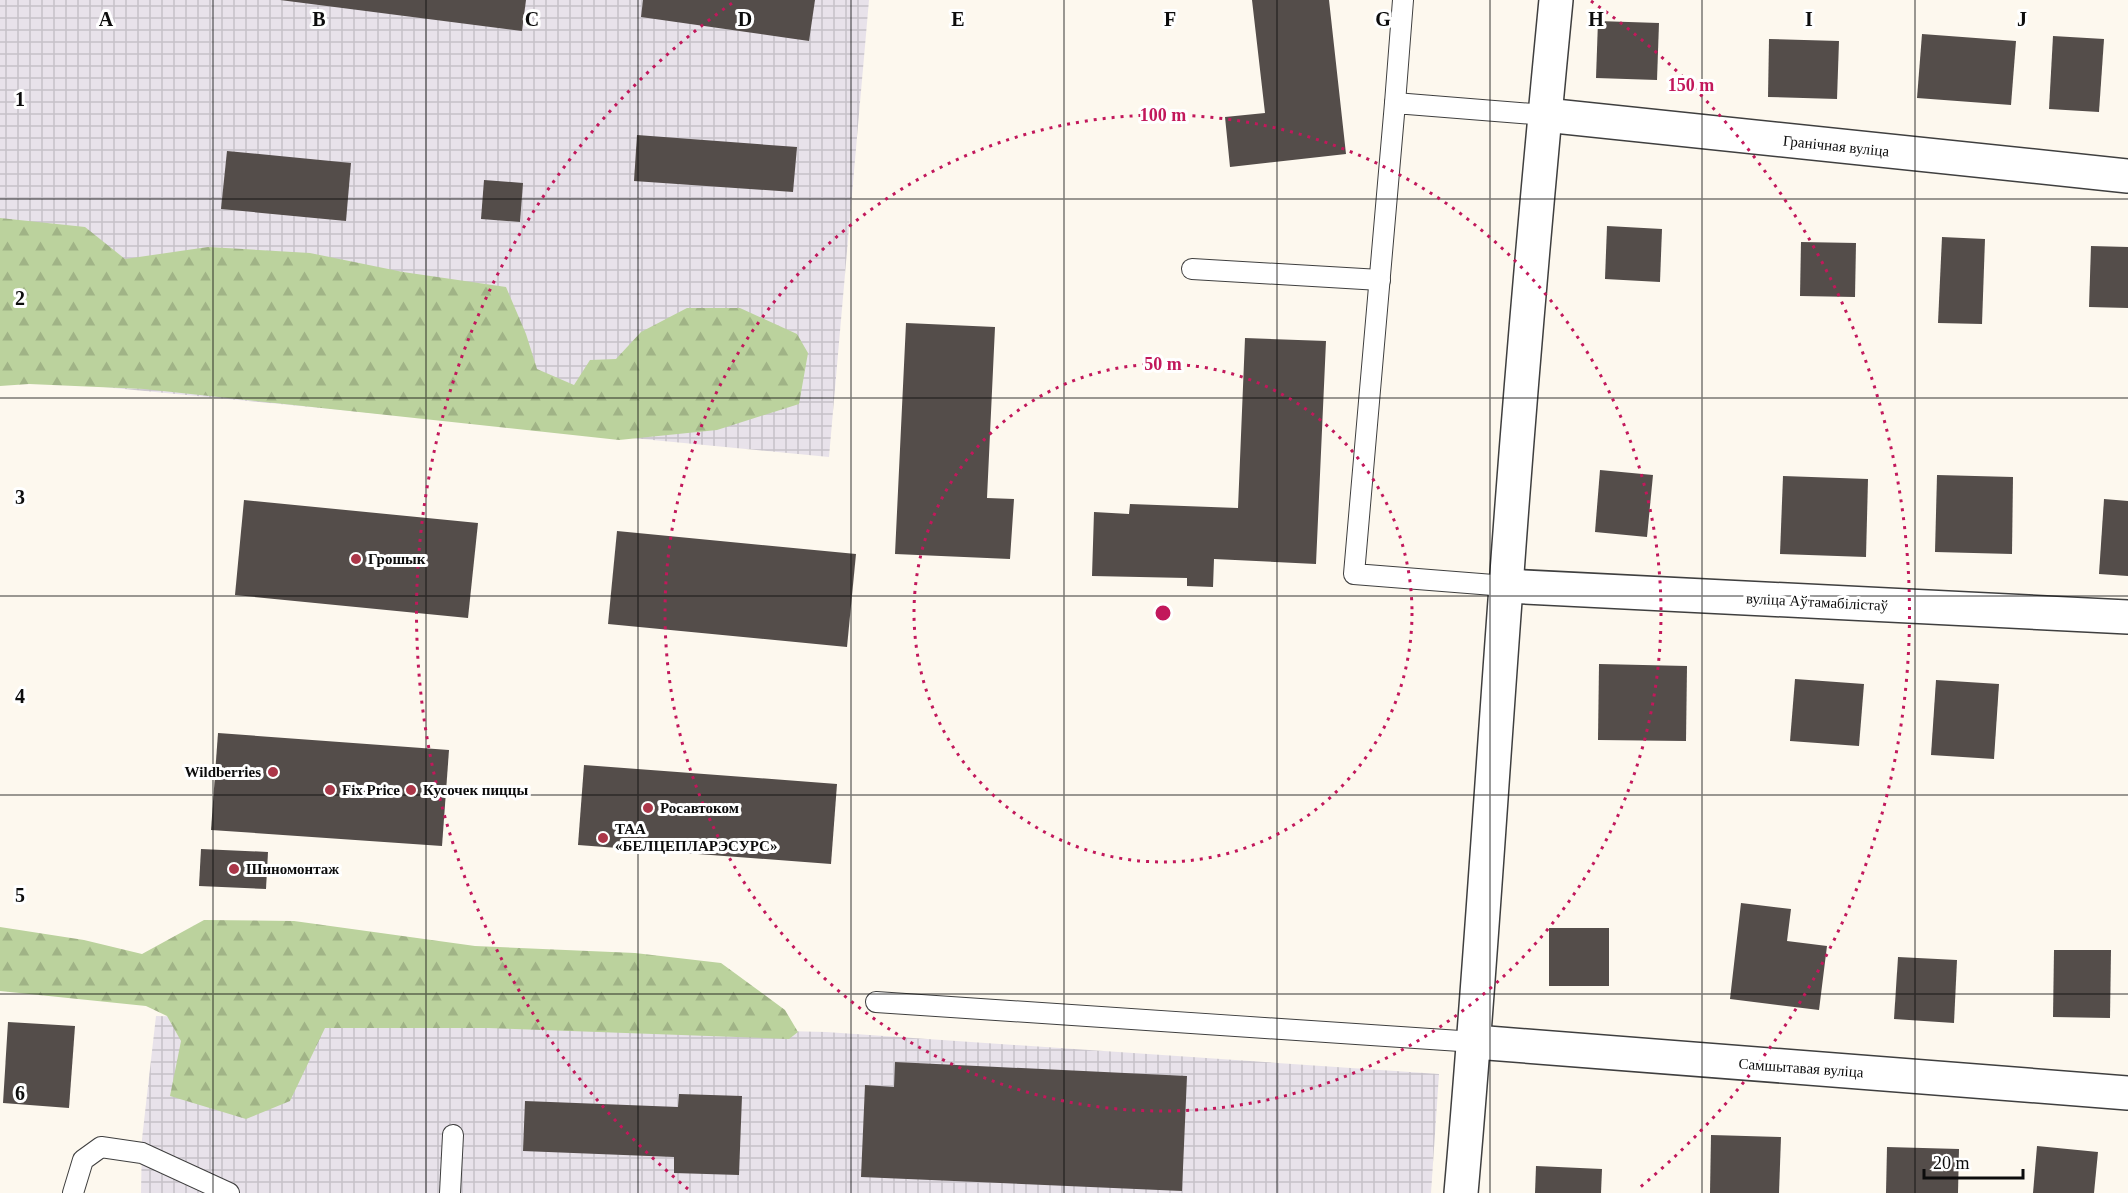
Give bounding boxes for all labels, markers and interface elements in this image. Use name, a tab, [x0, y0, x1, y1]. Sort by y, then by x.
text: A	[99, 8, 114, 30]
text: B	[312, 8, 326, 30]
text: C	[525, 8, 539, 30]
text: D	[738, 8, 752, 30]
text: E	[951, 8, 965, 30]
text: F	[1164, 8, 1176, 30]
text: G	[1375, 8, 1391, 30]
text: H	[1588, 8, 1604, 30]
text: I	[1805, 8, 1813, 30]
text: J	[2017, 8, 2027, 30]
text: 150 m	[1668, 75, 1714, 95]
text: 1	[15, 88, 25, 110]
text: 100 m	[1140, 105, 1186, 125]
street label: Гранічная вуліца	[1782, 132, 1890, 160]
text: 2	[15, 287, 25, 309]
text: 50 m	[1144, 354, 1182, 374]
text: 3	[15, 486, 25, 508]
place label: Грошык	[368, 551, 426, 567]
marker: Грошык	[349, 552, 363, 566]
street label: вуліца Аўтамабілістаў	[1746, 590, 1889, 614]
centre of rings	[1153, 603, 1173, 623]
text: 4	[15, 685, 25, 707]
place label: Wildberries	[185, 764, 261, 780]
marker: Wildberries	[266, 765, 280, 779]
place label: Fix Price	[342, 782, 400, 798]
place label: Кусочек пиццы	[423, 782, 528, 798]
marker: Fix Price	[323, 783, 337, 797]
marker: Кусочек пиццы	[404, 783, 418, 797]
place label: Росавтоком	[660, 800, 739, 816]
marker: Росавтоком	[641, 801, 655, 815]
place label: ТАА «БЕЛЦЕПЛАРЭСУРС»	[615, 821, 777, 854]
marker: ТАА «БЕЛЦЕПЛАРЭСУРС»	[596, 831, 610, 845]
place label: Шиномонтаж	[246, 861, 339, 877]
marker: Шиномонтаж	[227, 862, 241, 876]
text: 5	[15, 884, 25, 906]
street label: Самшытавая вуліца	[1738, 1056, 1864, 1080]
text: 6	[15, 1082, 25, 1104]
scale bar	[1924, 1142, 2023, 1180]
text: 20 m	[1933, 1153, 1970, 1173]

